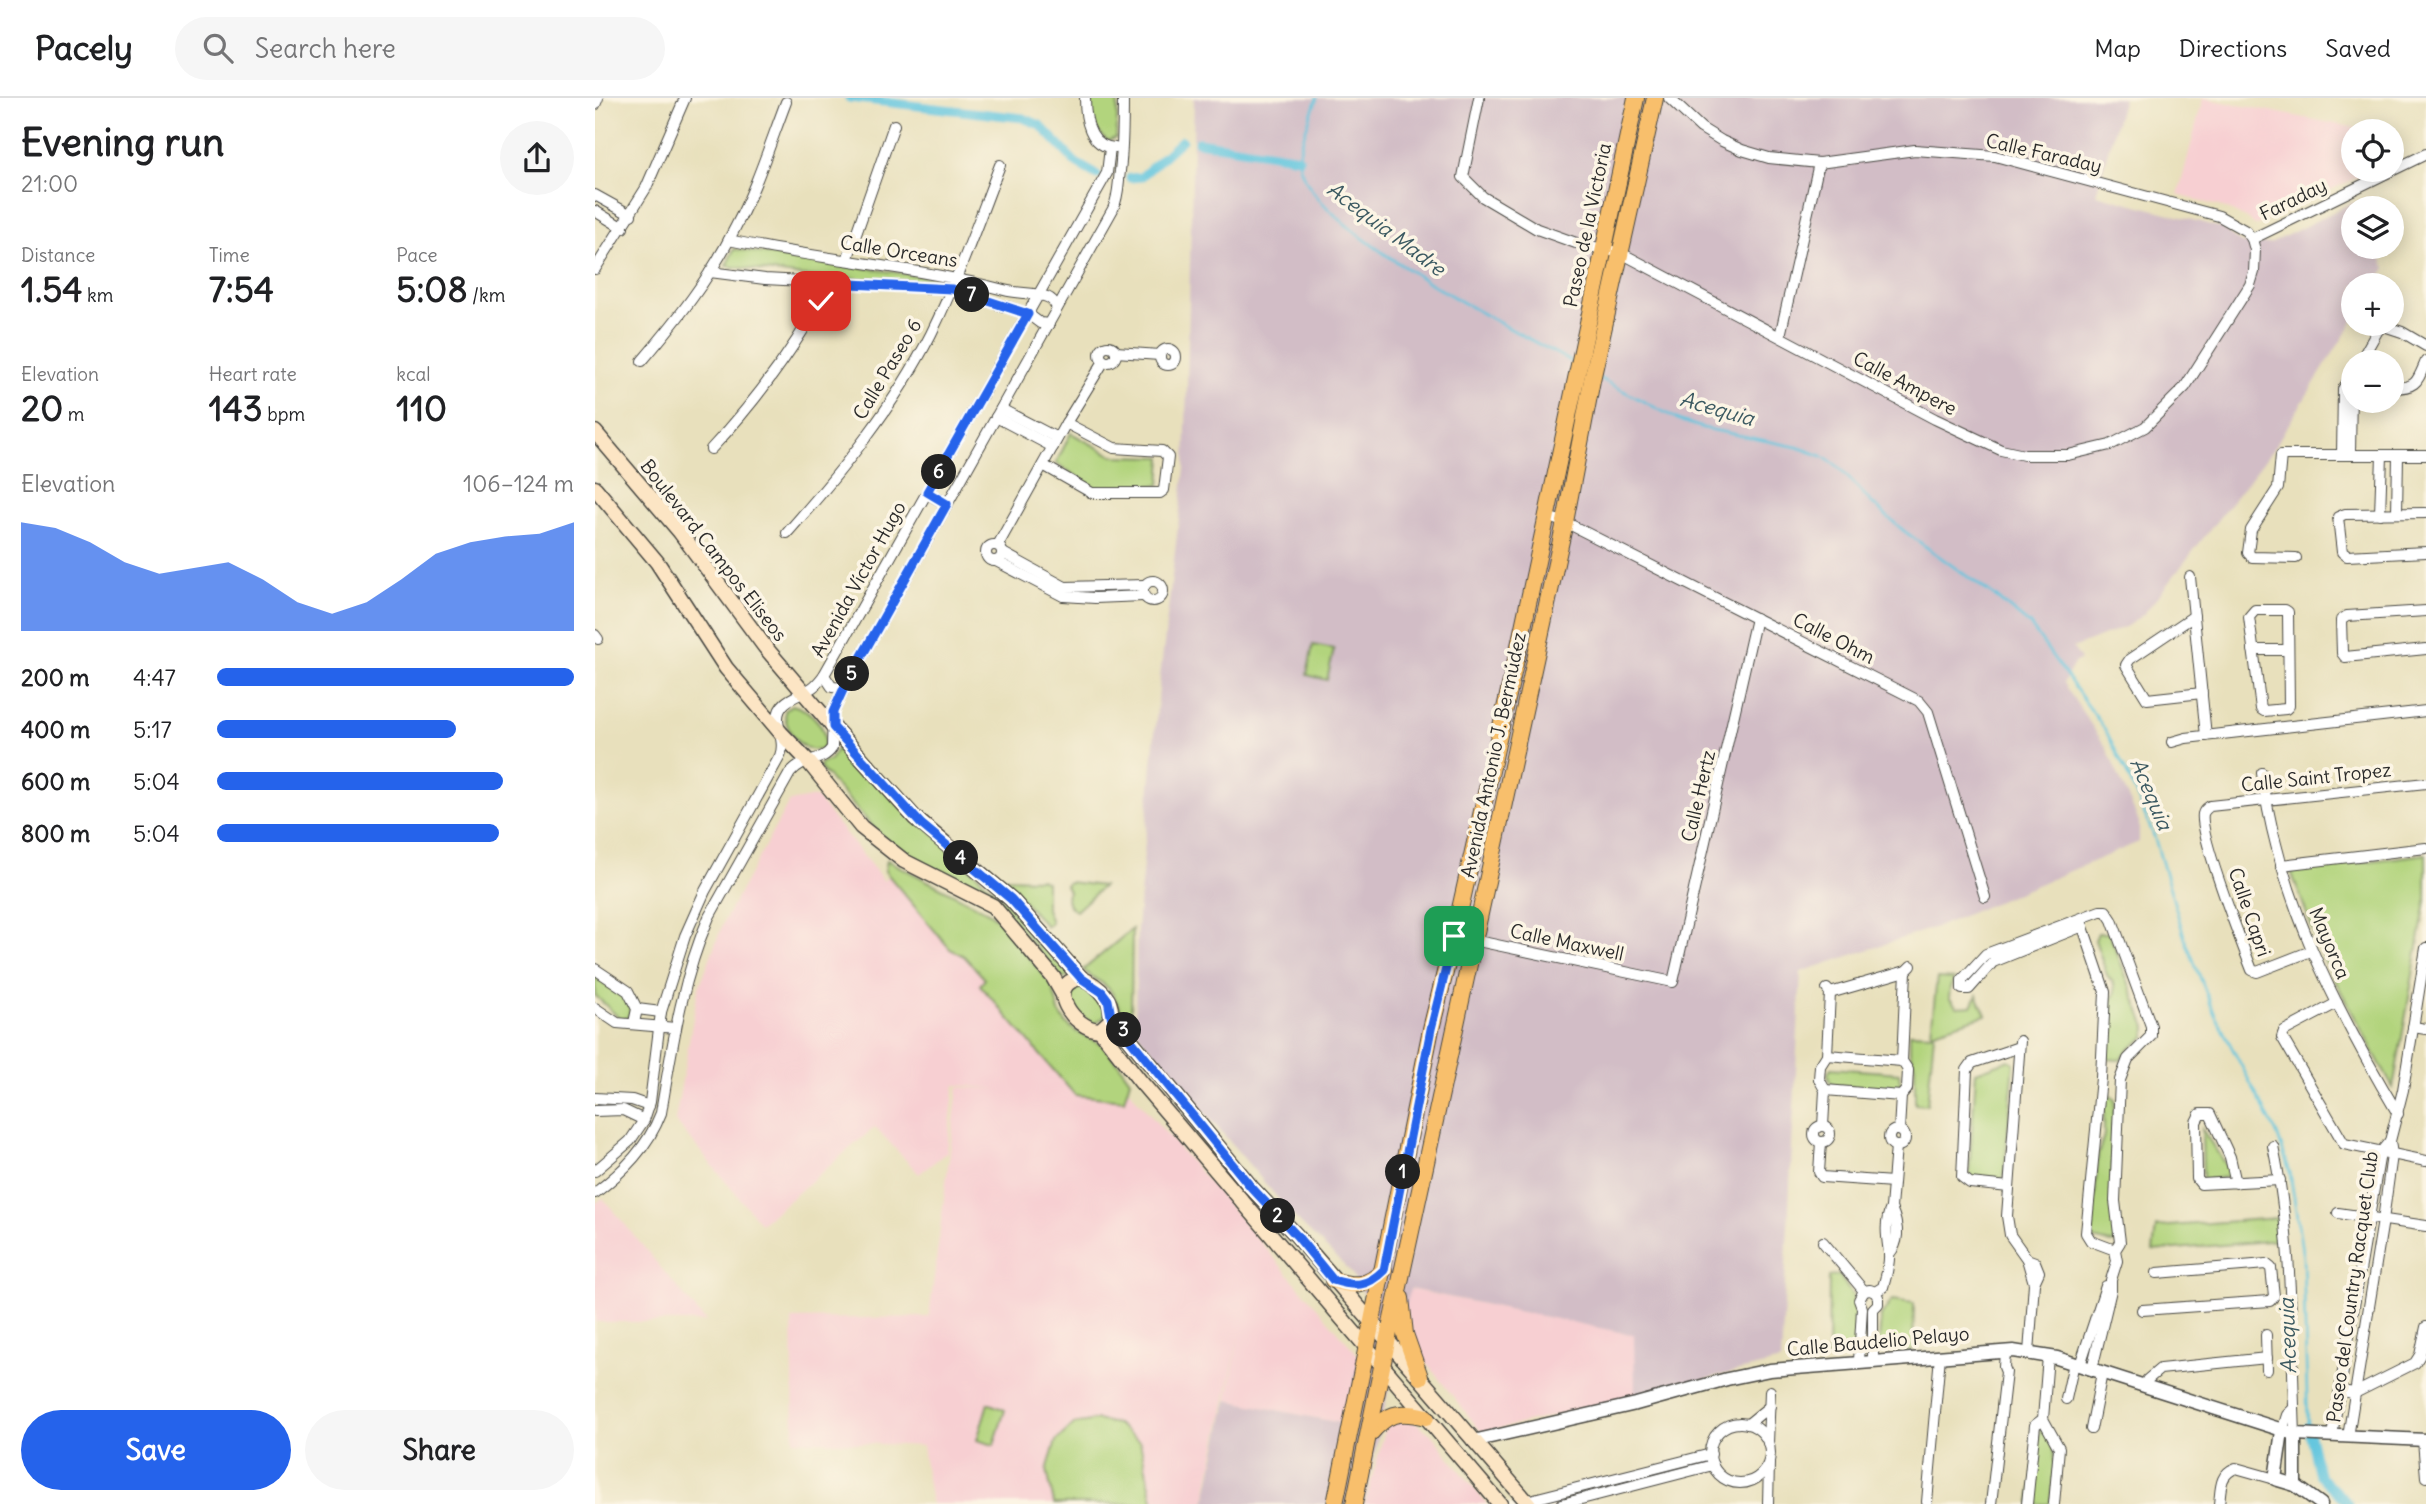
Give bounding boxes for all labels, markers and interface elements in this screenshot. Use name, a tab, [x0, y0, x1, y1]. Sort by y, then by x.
search box	[175, 17, 665, 80]
text: Pacely	[35, 27, 133, 69]
icon: search	[199, 29, 237, 67]
text: Search here	[255, 32, 396, 65]
text: Map	[2094, 33, 2141, 63]
text: Directions	[2179, 33, 2287, 63]
text: Saved	[2325, 33, 2391, 63]
text: Evening run	[21, 119, 224, 166]
map controls	[2341, 119, 2404, 413]
button: locate	[2341, 119, 2404, 182]
button: share	[500, 121, 574, 195]
street label: Calle Faraday	[1984, 128, 2104, 178]
street label: Paseo de la Victoria	[1558, 141, 1616, 309]
text: 21:00	[21, 169, 78, 198]
street label: Faraday	[2255, 172, 2331, 226]
water label: Acequia Madre	[1322, 175, 1452, 283]
button: layers	[2341, 196, 2404, 259]
street label: Calle Orceans	[838, 230, 960, 272]
text: Distance	[21, 243, 95, 267]
text: Time	[209, 243, 250, 267]
text: Pace	[396, 243, 438, 267]
text: 1.54	[21, 267, 83, 311]
text: 7:54	[209, 267, 274, 311]
text: 5:08	[396, 267, 468, 311]
pin	[791, 271, 851, 331]
button: +	[2341, 273, 2404, 336]
pin: 7	[955, 278, 989, 312]
icon: check	[802, 282, 840, 320]
text: 7	[967, 282, 976, 306]
text: km	[83, 283, 113, 307]
text: /km	[468, 283, 505, 307]
street label: Calle Paseo 6	[848, 314, 926, 424]
street label: Calle Ampere	[1849, 346, 1961, 420]
button: −	[2341, 350, 2404, 413]
text: Elevation	[21, 362, 99, 386]
text: Heart rate	[209, 362, 297, 386]
text: kcal	[396, 362, 431, 386]
water label: Acequia	[1677, 385, 1758, 432]
text: 20	[21, 386, 63, 430]
text: 143	[209, 386, 263, 430]
text: 110	[396, 386, 447, 430]
text: m	[63, 402, 84, 426]
text: bpm	[263, 402, 305, 426]
street label: Boulevard Campos Eliseos	[635, 454, 793, 646]
pin: 6	[921, 454, 957, 490]
text: 6	[933, 459, 944, 483]
text: Elevation	[21, 469, 115, 498]
text: 106–124 m	[463, 469, 574, 498]
street label: Avenida Víctor Hugo	[805, 497, 911, 661]
street label: Calle Ohm	[1789, 607, 1879, 669]
street label: Avenida Antonio J. Bermúdez	[1455, 630, 1531, 880]
pin: 5	[835, 656, 869, 692]
text: 5	[846, 661, 857, 685]
text: 200 m	[21, 663, 90, 692]
text: 4:47	[133, 663, 176, 692]
text: 400 m	[21, 715, 90, 744]
text: 5:17	[133, 715, 172, 744]
street label: Calle Hertz	[1676, 748, 1720, 844]
water label: Acequia	[2124, 754, 2179, 835]
street label: Calle Saint Tropez	[2240, 757, 2392, 797]
text: 600 m	[21, 767, 90, 796]
text: 5:04	[133, 767, 180, 796]
text: 800 m	[21, 819, 90, 848]
text: 5:04	[133, 819, 180, 848]
pin: 4	[943, 840, 979, 876]
text: 4	[955, 845, 966, 869]
street label: Calle Capri	[2224, 864, 2276, 960]
street label: Mayorca	[2304, 904, 2356, 983]
pin	[1424, 906, 1484, 966]
icon: arrive	[1435, 917, 1473, 955]
street label: Calle Maxwell	[1508, 918, 1626, 966]
pin: 3	[1107, 1012, 1141, 1048]
text: 3	[1118, 1017, 1129, 1041]
street label: Paseo del Country Racquet Club	[2321, 1150, 2383, 1424]
pin: 1	[1385, 1154, 1421, 1190]
text: 1	[1399, 1159, 1406, 1183]
pin: 2	[1261, 1198, 1295, 1234]
text: 2	[1272, 1203, 1283, 1227]
water label: Acequia	[2273, 1297, 2302, 1374]
street label: Calle Baudelio Pelayo	[1786, 1321, 1970, 1361]
button: Save	[21, 1410, 291, 1490]
button: Share	[305, 1410, 574, 1490]

